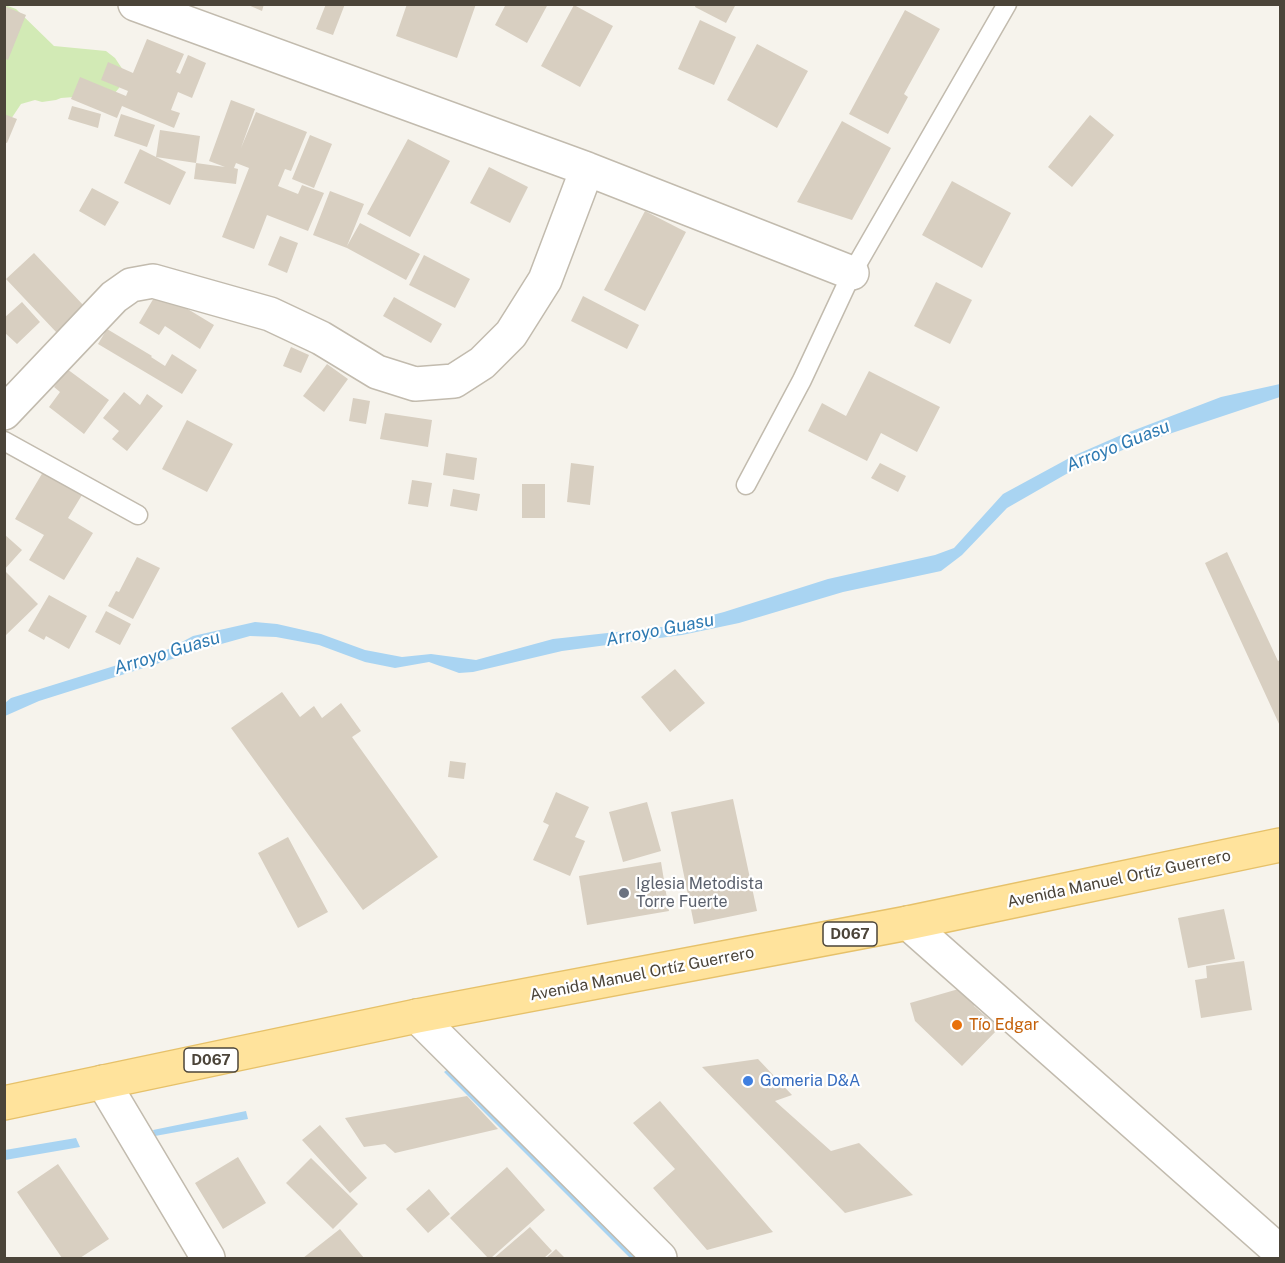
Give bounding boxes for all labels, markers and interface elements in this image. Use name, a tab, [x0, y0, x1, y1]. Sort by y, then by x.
water label: Arroyo Guasu	[1063, 415, 1173, 477]
water label: Arroyo Guasu	[604, 609, 716, 651]
water label: Arroyo Guasu	[111, 627, 223, 679]
street label: Avenida Manuel Ortíz Guerrero	[1005, 846, 1233, 912]
place label: Iglesia Metodista Torre Fuerte	[636, 874, 763, 912]
marker: Iglesia Metodista Torre Fuerte	[617, 886, 631, 900]
road number: D067	[823, 922, 877, 946]
street label: Avenida Manuel Ortíz Guerrero	[528, 943, 756, 1005]
place label: Tío Edgar	[969, 1015, 1039, 1035]
marker: Tío Edgar	[950, 1018, 964, 1032]
road number: D067	[184, 1048, 238, 1072]
place label: Gomeria D&A	[760, 1071, 860, 1091]
marker: Gomeria D&A	[741, 1074, 755, 1088]

